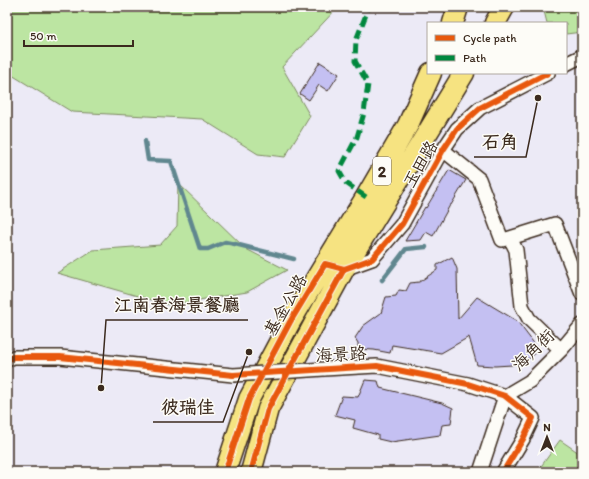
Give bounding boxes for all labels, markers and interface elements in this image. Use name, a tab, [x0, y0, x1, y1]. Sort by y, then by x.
scale bar	[24, 22, 133, 48]
legend	[427, 22, 567, 74]
text: 50 m	[30, 29, 56, 43]
text: Cycle path	[463, 31, 517, 45]
text: Path	[463, 51, 486, 65]
callout: 石角	[474, 127, 526, 157]
text: 石角	[482, 131, 518, 153]
street label: 玉田路	[399, 137, 441, 191]
road number: 2	[373, 157, 391, 185]
street label: 基金公路	[259, 271, 311, 339]
callout: 江南春海景餐廳	[106, 290, 248, 320]
text: 江南春海景餐廳	[114, 294, 240, 316]
street label: 海角街	[508, 325, 558, 375]
street label: 海景路	[315, 343, 367, 365]
callout: 彼瑞佳	[153, 392, 223, 422]
text: 彼瑞佳	[161, 396, 215, 418]
north arrow	[527, 417, 567, 457]
text: N	[543, 421, 551, 434]

